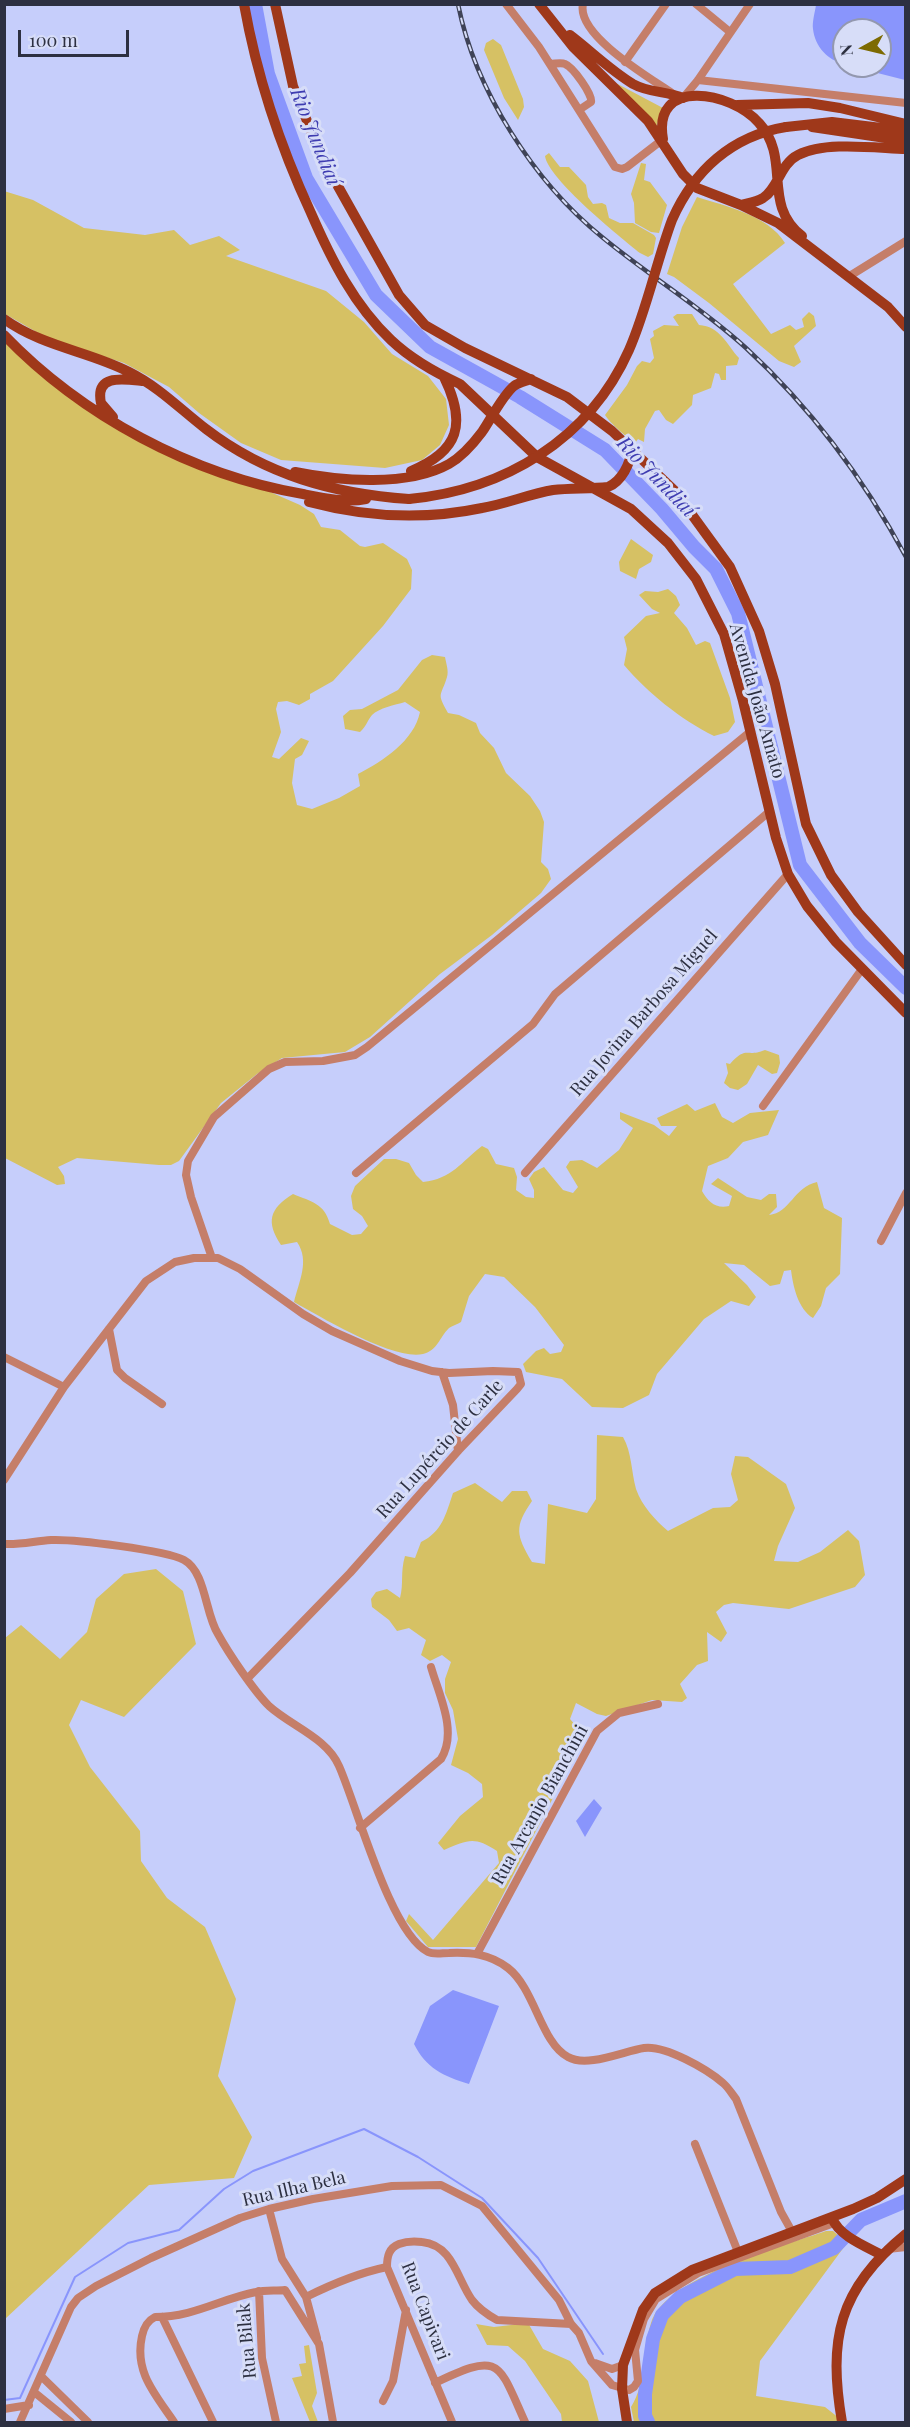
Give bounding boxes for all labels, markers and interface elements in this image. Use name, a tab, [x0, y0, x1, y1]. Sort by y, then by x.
scale bar	[21, 18, 132, 56]
north arrow	[832, 18, 892, 78]
text: 100 m	[29, 28, 78, 52]
text: N	[834, 43, 857, 57]
water label: Rio Jundiaí	[285, 85, 345, 189]
water label: Rio Jundiaí	[612, 432, 700, 522]
street label: Avenida João Amato	[725, 621, 789, 781]
street label: Rua Jovina Barbosa Miguel	[566, 925, 722, 1101]
street label: Rua Lupércio de Carle	[372, 1375, 508, 1523]
street label: Rua Arcanjo Bianchini	[487, 1722, 593, 1888]
street label: Rua Ilha Bela	[240, 2167, 348, 2211]
street label: Rua Capivari	[396, 2259, 454, 2363]
street label: Rua Bilak	[233, 2302, 261, 2380]

